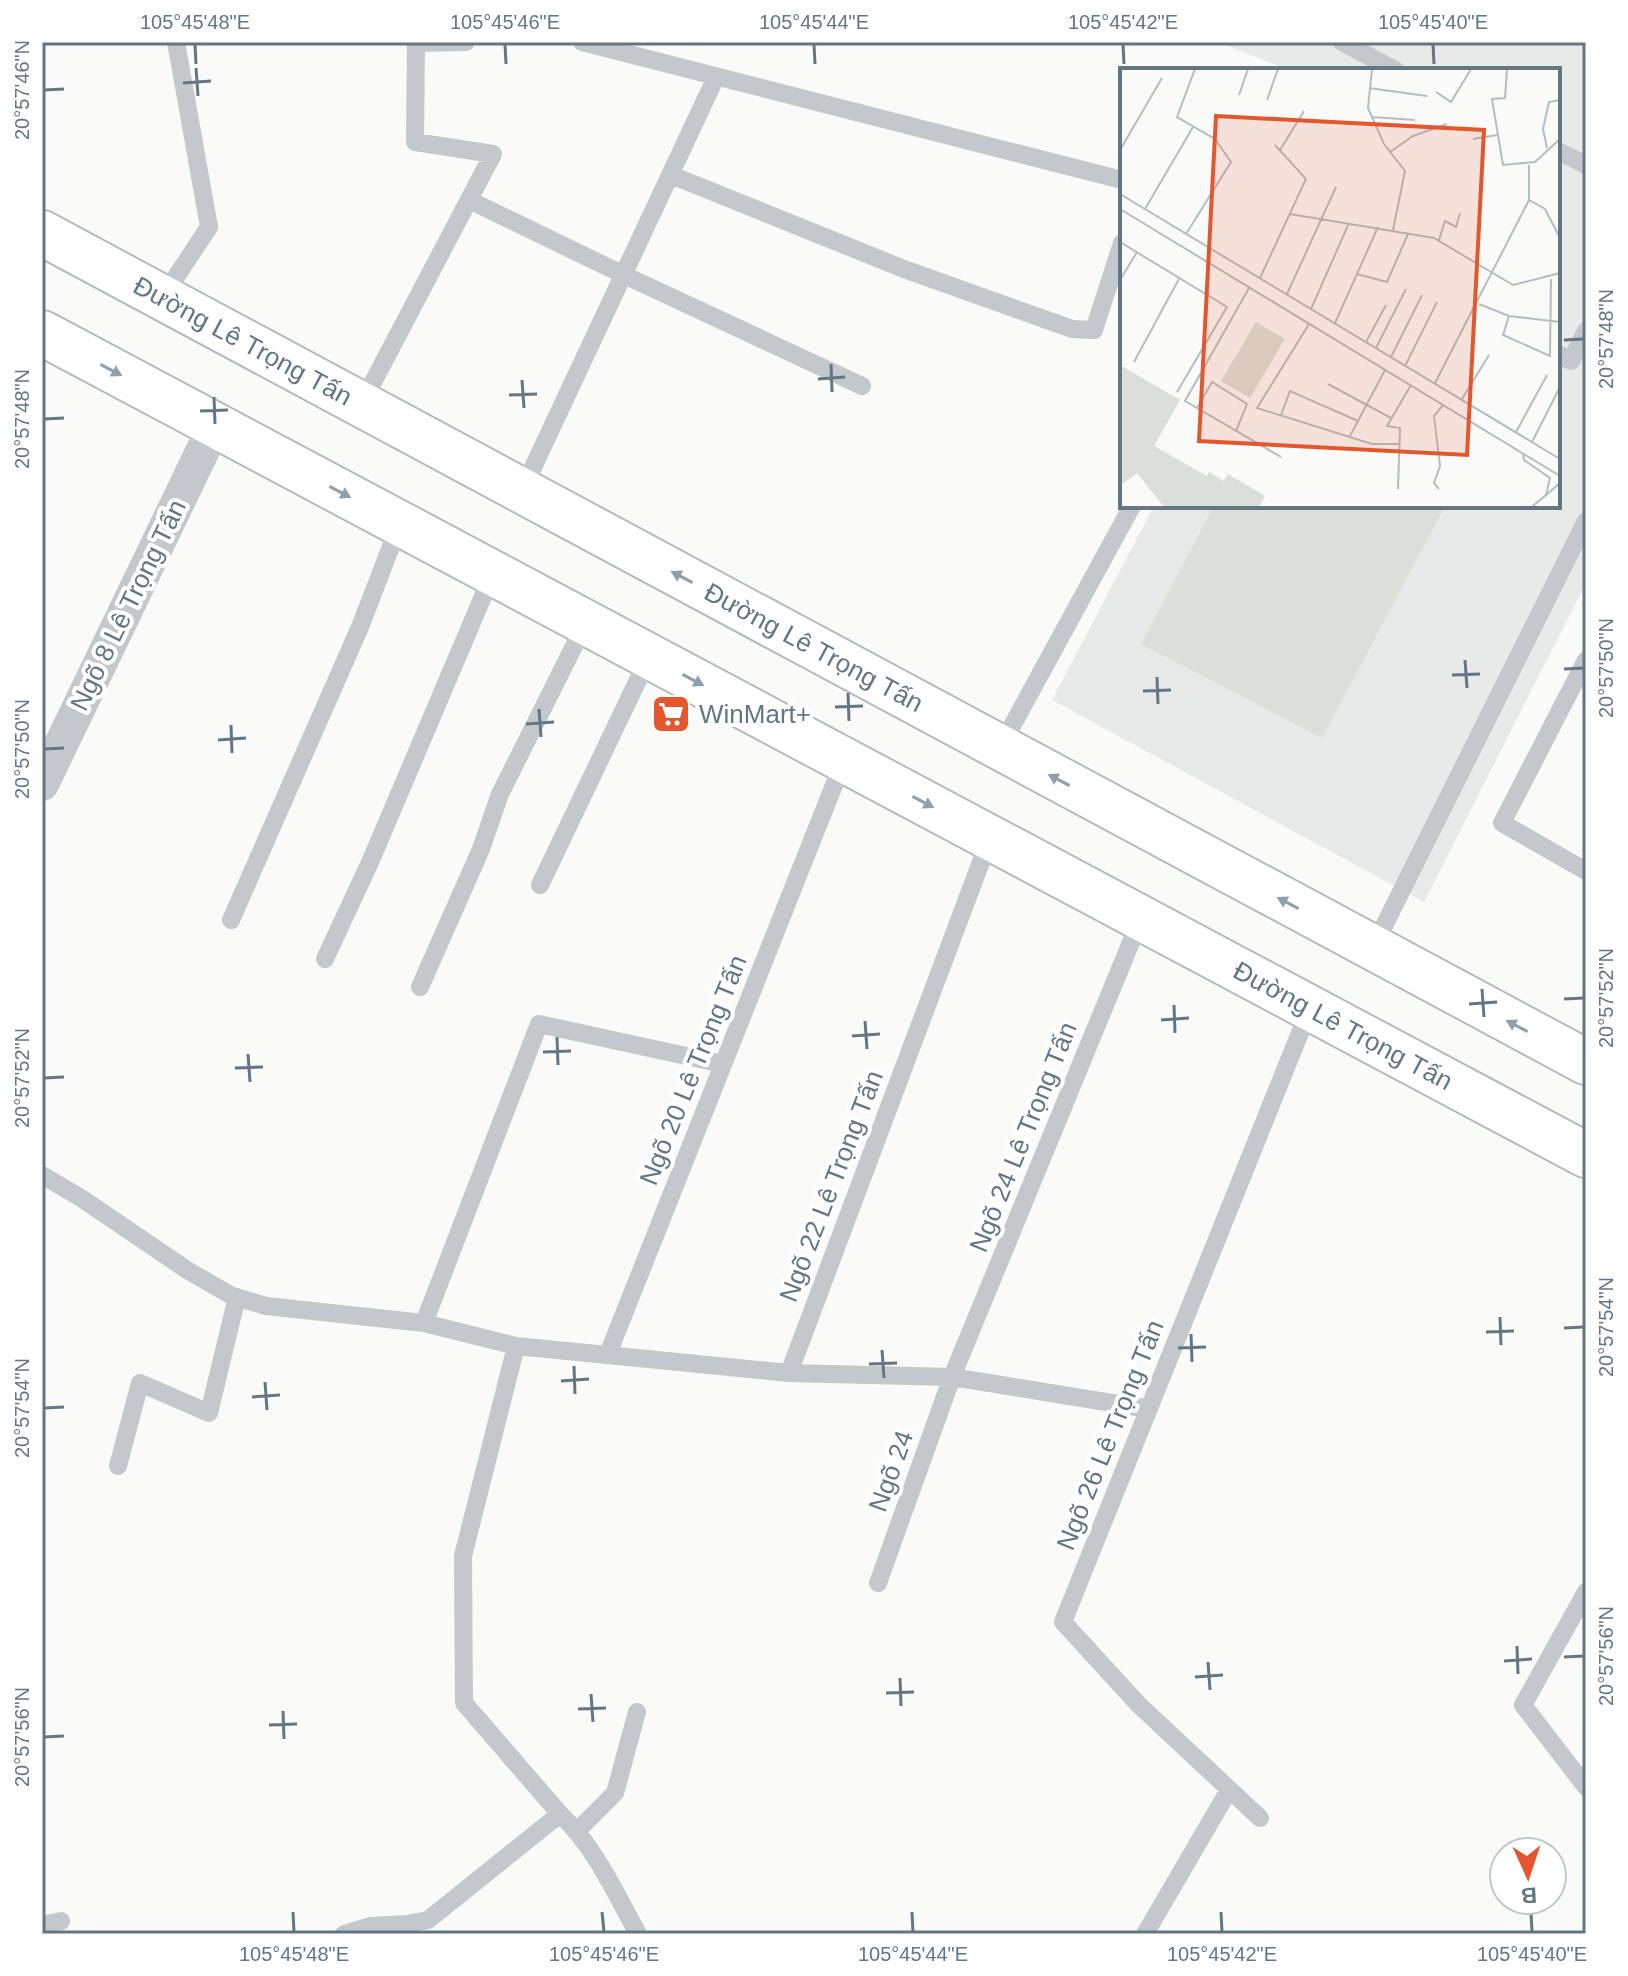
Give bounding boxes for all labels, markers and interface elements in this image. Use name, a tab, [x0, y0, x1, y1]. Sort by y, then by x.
text: 105°45'48"E	[140, 11, 250, 33]
text: 105°45'46"E	[450, 11, 560, 33]
text: 105°45'44"E	[759, 11, 869, 33]
text: 105°45'42"E	[1068, 11, 1178, 33]
text: 105°45'40"E	[1378, 11, 1488, 33]
text: 20°57'46"N	[11, 40, 33, 140]
inset map	[1120, 68, 1560, 508]
street label: Đường Lê Trọng Tấn	[128, 270, 357, 412]
text: 20°57'48"N	[1595, 289, 1617, 389]
one-way arrow	[99, 363, 122, 376]
text: 20°57'48"N	[11, 369, 33, 469]
one-way arrow	[329, 485, 352, 498]
street label: Ngõ 8 Lê Trọng Tấn	[64, 495, 192, 715]
one-way arrow	[671, 570, 694, 583]
street label: Đường Lê Trọng Tấn	[699, 577, 928, 718]
text: 20°57'50"N	[1595, 618, 1617, 718]
one-way arrow	[682, 674, 705, 687]
supermarket icon: WinMart+	[650, 693, 692, 735]
text: 20°57'50"N	[11, 699, 33, 799]
place label: WinMart+	[699, 699, 811, 729]
one-way arrow	[1048, 773, 1070, 787]
one-way arrow	[912, 794, 934, 808]
one-way arrow	[1277, 896, 1300, 909]
text: 20°57'52"N	[1595, 948, 1617, 1048]
street label: Ngõ 20 Lê Trọng Tấn	[633, 951, 753, 1189]
street label: Đường Lê Trọng Tấn	[1228, 955, 1458, 1096]
street label: Ngõ 24 Lê Trọng Tấn	[963, 1018, 1083, 1256]
one-way arrow	[1506, 1019, 1529, 1032]
text: 20°57'52"N	[11, 1028, 33, 1128]
street label: Ngõ 22 Lê Trọng Tấn	[773, 1066, 889, 1306]
text: 20°57'54"N	[1595, 1277, 1617, 1377]
street label: Ngõ 26 Lê Trọng Tấn	[1050, 1316, 1170, 1554]
text: 20°57'54"N	[11, 1358, 33, 1458]
street label: Ngõ 24	[863, 1426, 919, 1516]
text: 20°57'56"N	[1595, 1606, 1617, 1706]
text: 20°57'56"N	[11, 1687, 33, 1787]
north arrow	[1488, 1836, 1568, 1916]
text: B	[1520, 1883, 1538, 1908]
text: 105°45'48"E	[239, 1943, 349, 1965]
text: 105°45'46"E	[549, 1943, 659, 1965]
text: 105°45'44"E	[858, 1943, 968, 1965]
text: 105°45'42"E	[1167, 1943, 1277, 1965]
text: 105°45'40"E	[1477, 1943, 1587, 1965]

